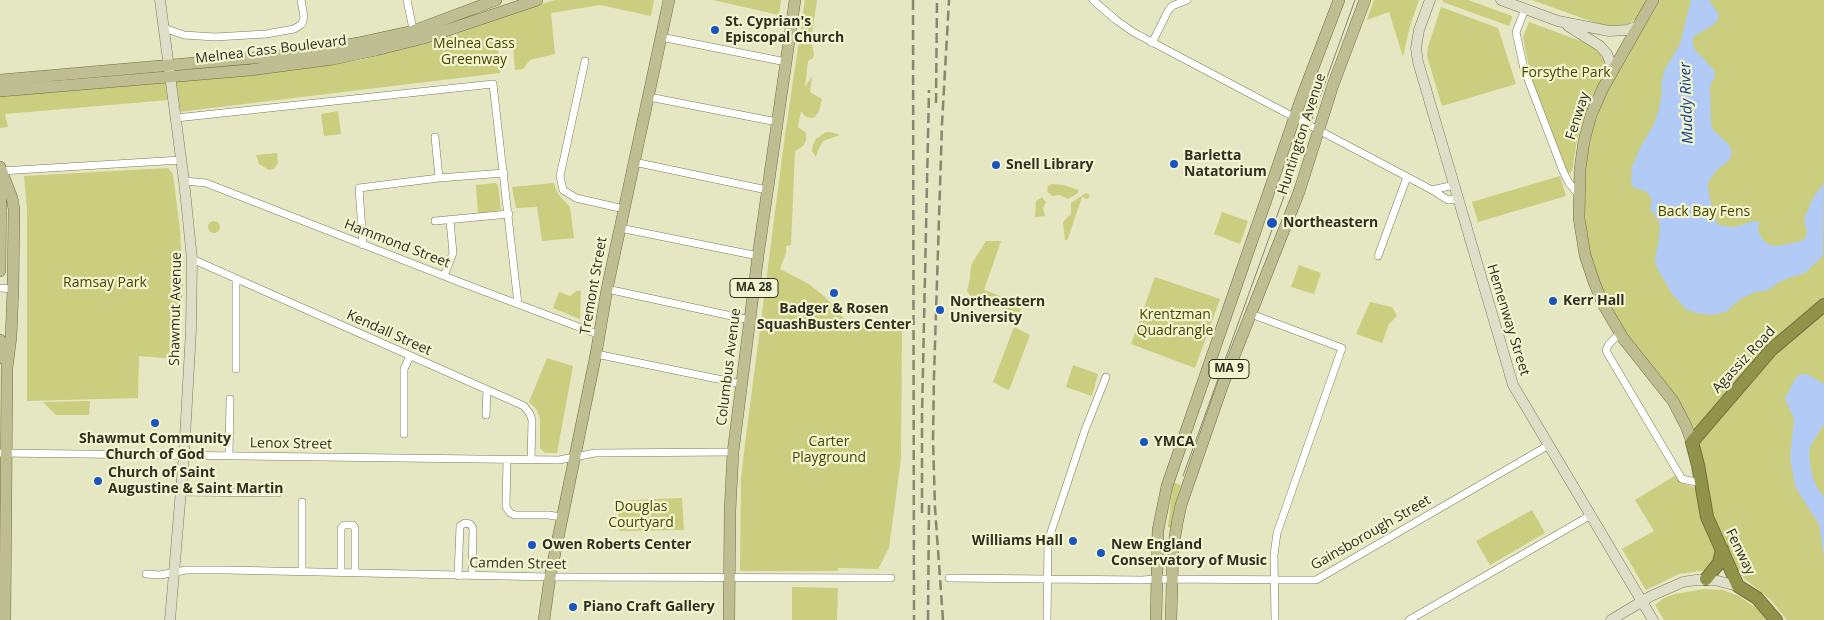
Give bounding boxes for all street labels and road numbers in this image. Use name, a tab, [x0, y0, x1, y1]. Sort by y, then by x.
street label: Melnea Cass Boulevard	[195, 32, 347, 68]
street label: Huntington Avenue	[1274, 71, 1330, 197]
street label: Fenway	[1562, 90, 1594, 142]
street label: Hammond Street	[342, 216, 452, 272]
street label: Tremont Street	[577, 236, 611, 336]
street label: Shawmut Avenue	[167, 252, 185, 366]
street label: Hemenway Street	[1483, 262, 1533, 378]
road number: MA 28	[730, 278, 778, 298]
street label: Kendall Street	[344, 307, 434, 359]
street label: Columbus Avenue	[713, 307, 745, 427]
street label: Agassiz Road	[1709, 323, 1779, 397]
road number: MA 9	[1209, 359, 1249, 378]
street label: Lenox Street	[250, 435, 332, 453]
street label: Gainsborough Street	[1308, 492, 1434, 574]
street label: Fenway	[1722, 526, 1758, 578]
street label: Camden Street	[469, 555, 567, 573]

